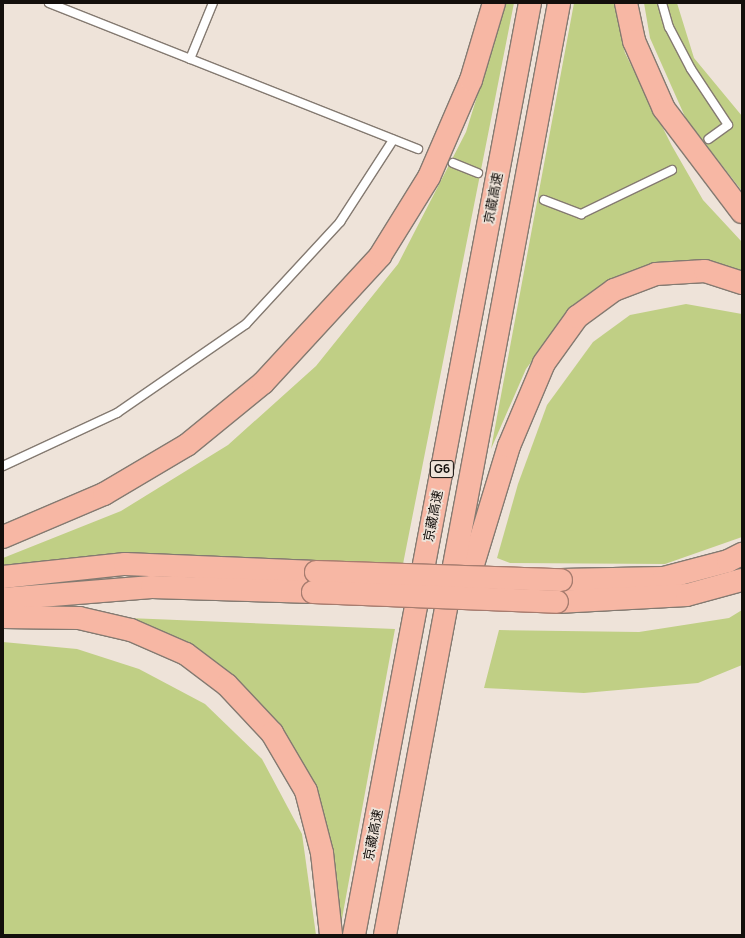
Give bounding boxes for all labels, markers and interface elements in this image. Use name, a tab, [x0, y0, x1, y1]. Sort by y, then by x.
street label: 京藏高速	[480, 171, 506, 225]
road number: G6	[429, 459, 455, 479]
street label: 京藏高速	[420, 489, 446, 543]
street label: 京藏高速	[360, 808, 386, 862]

